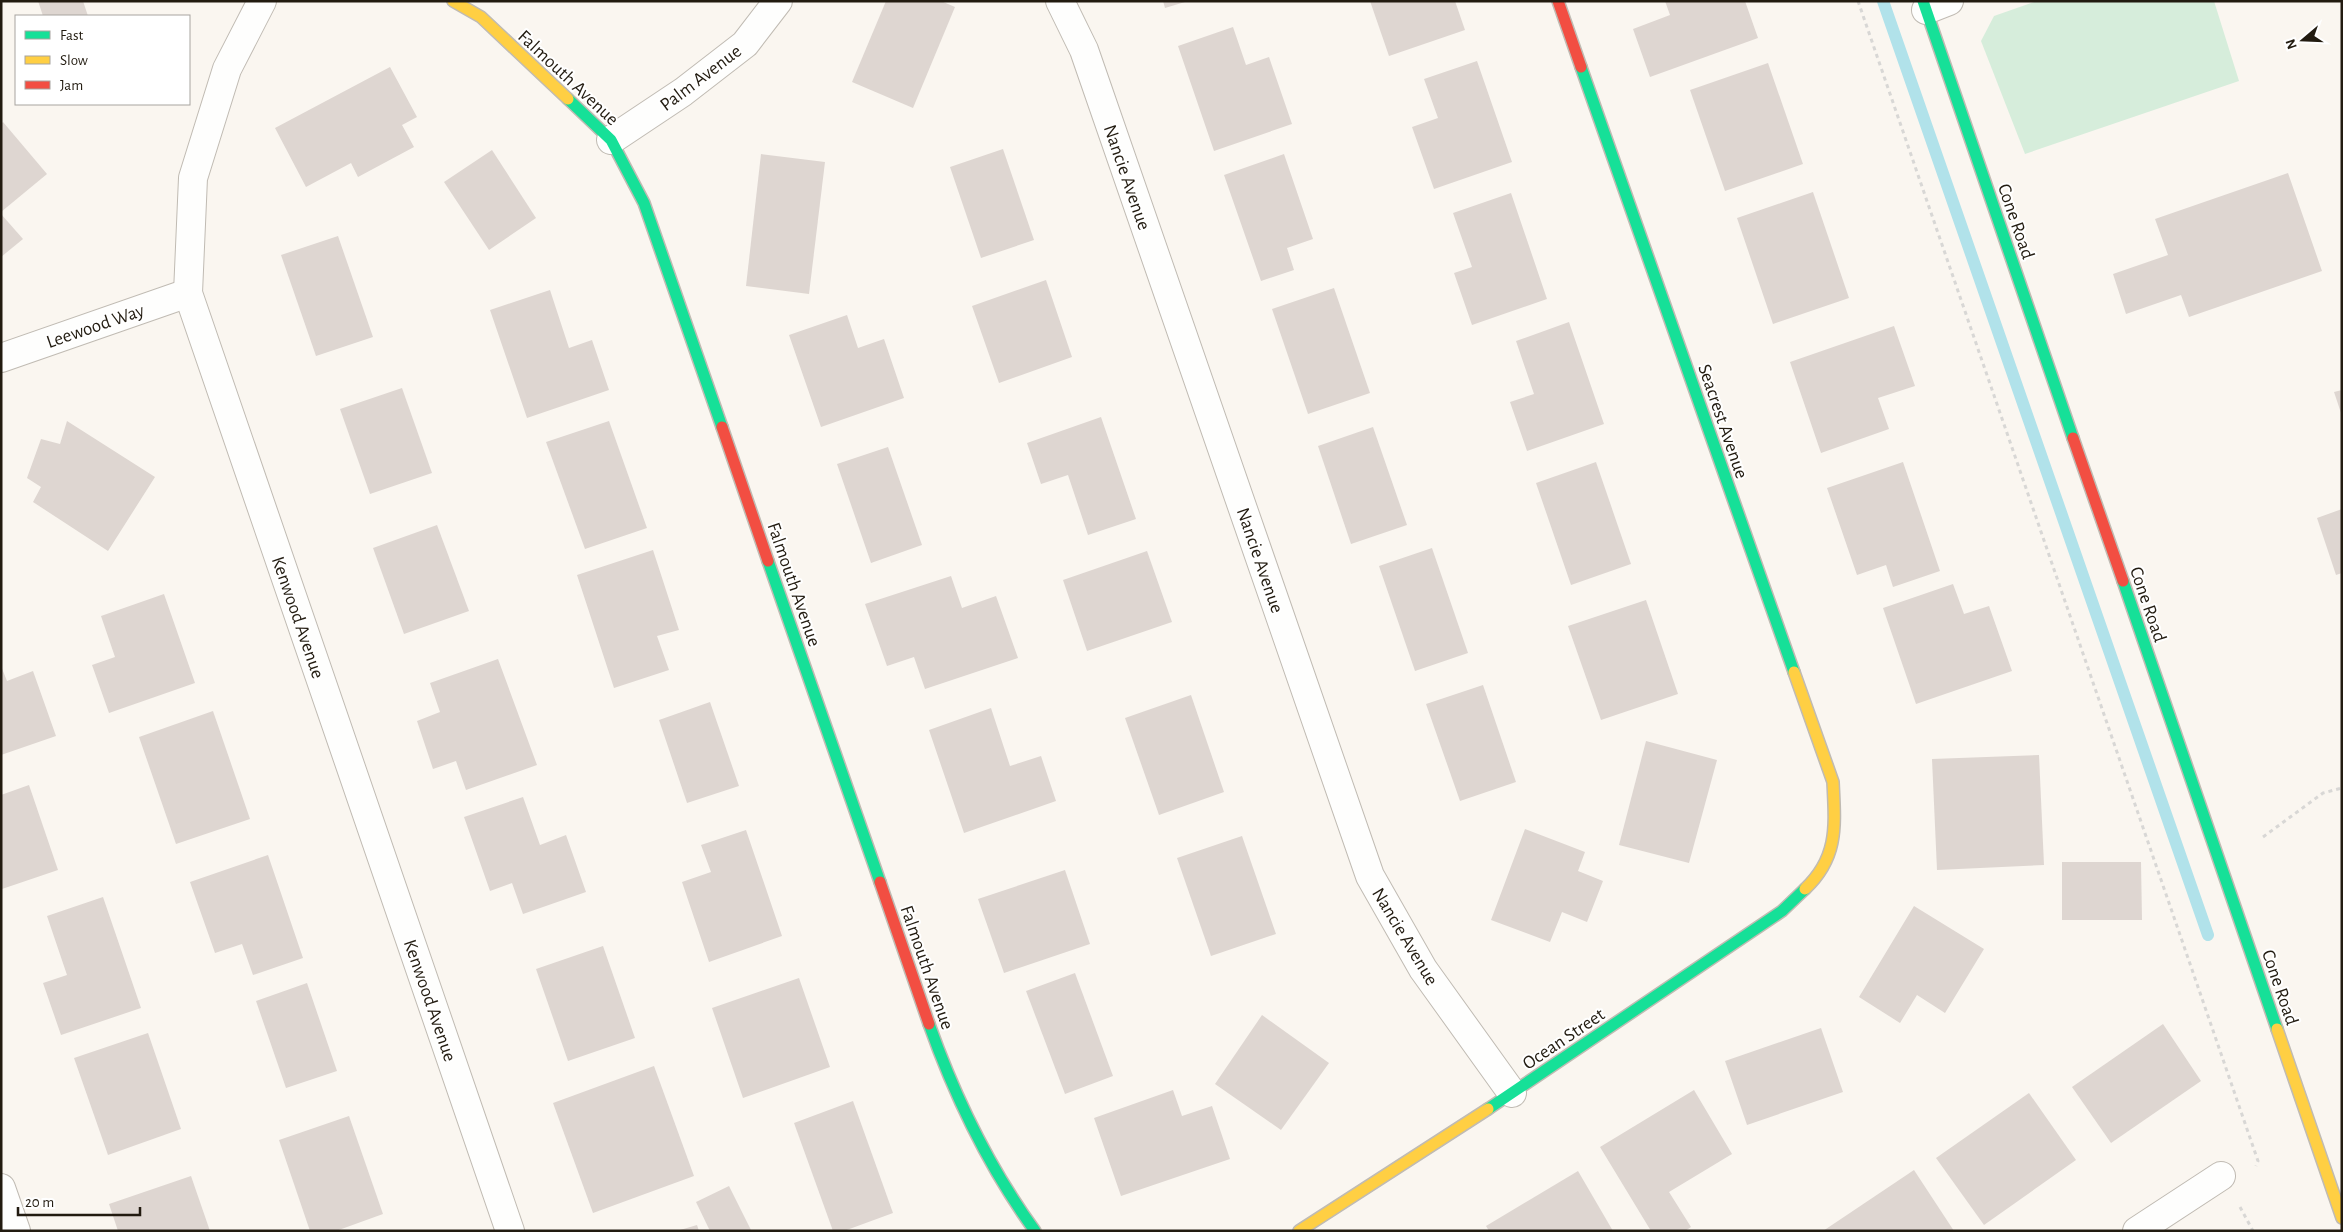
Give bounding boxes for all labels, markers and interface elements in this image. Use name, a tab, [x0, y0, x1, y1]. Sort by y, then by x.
legend	[15, 15, 190, 105]
north arrow	[2278, 15, 2328, 65]
street label: Falmouth Avenue	[514, 27, 622, 129]
text: Fast	[60, 28, 84, 43]
text: N	[2283, 37, 2300, 51]
street label: Palm Avenue	[657, 42, 745, 115]
text: Slow	[60, 53, 88, 68]
text: Jam	[60, 78, 83, 93]
street label: Nancie Avenue	[1100, 122, 1154, 233]
street label: Cone Road	[1994, 181, 2037, 262]
street label: Leewood Way	[44, 301, 147, 352]
street label: Seacrest Avenue	[1694, 362, 1751, 481]
street label: Nancie Avenue	[1233, 505, 1287, 616]
street label: Falmouth Avenue	[763, 520, 824, 649]
street label: Kenwood Avenue	[268, 554, 327, 681]
street label: Cone Road	[2126, 564, 2169, 645]
street label: Nancie Avenue	[1368, 885, 1441, 989]
street label: Falmouth Avenue	[896, 903, 957, 1032]
street label: Kenwood Avenue	[400, 937, 459, 1064]
street label: Cone Road	[2258, 947, 2301, 1028]
street label: Ocean Street	[1519, 1005, 1608, 1074]
scale bar	[18, 1184, 140, 1216]
text: 20 m	[25, 1195, 54, 1210]

